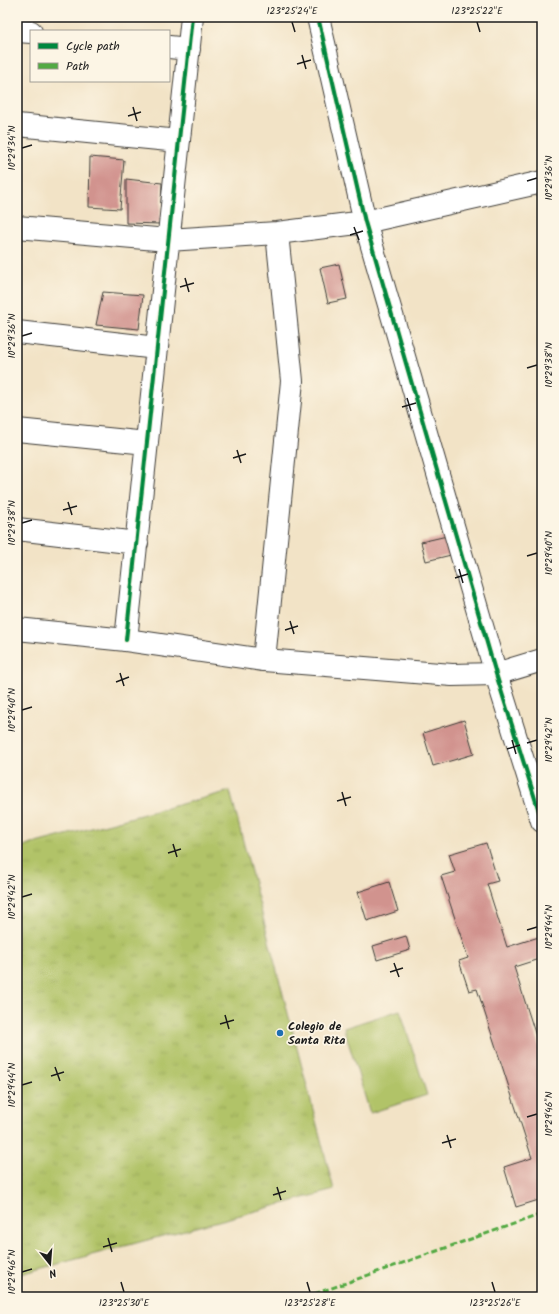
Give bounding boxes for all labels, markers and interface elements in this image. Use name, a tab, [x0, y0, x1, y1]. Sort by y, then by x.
text: 123°25'24"E	[266, 3, 319, 19]
text: 123°25'22"E	[451, 3, 504, 19]
legend	[30, 30, 170, 82]
text: Cycle path	[66, 37, 120, 56]
text: Path	[66, 57, 89, 76]
text: 10°29'34"N	[4, 125, 20, 170]
text: 10°29'36"N	[541, 155, 557, 201]
text: 10°29'36"N	[4, 313, 20, 359]
text: 10°29'38"N	[541, 342, 557, 388]
text: 10°29'38"N	[4, 500, 20, 546]
text: 10°29'40"N	[541, 531, 557, 575]
text: 10°29'40"N	[4, 688, 20, 732]
text: 10°29'42"N	[541, 717, 557, 763]
text: 10°29'42"N	[4, 874, 20, 920]
text: 10°29'44"N	[541, 904, 557, 949]
place label: Colegio de Santa Rita	[288, 1017, 345, 1050]
marker: Colegio de Santa Rita	[275, 1028, 285, 1038]
text: 10°29'44"N	[4, 1062, 20, 1107]
text: 10°29'46"N	[541, 1091, 557, 1136]
north arrow	[30, 1244, 70, 1284]
text: 10°29'46"N	[4, 1249, 20, 1294]
text: N	[47, 1263, 59, 1282]
text: 123°25'30"E	[99, 1295, 150, 1311]
text: 123°25'28"E	[284, 1295, 337, 1311]
text: 123°25'26"E	[469, 1295, 522, 1311]

